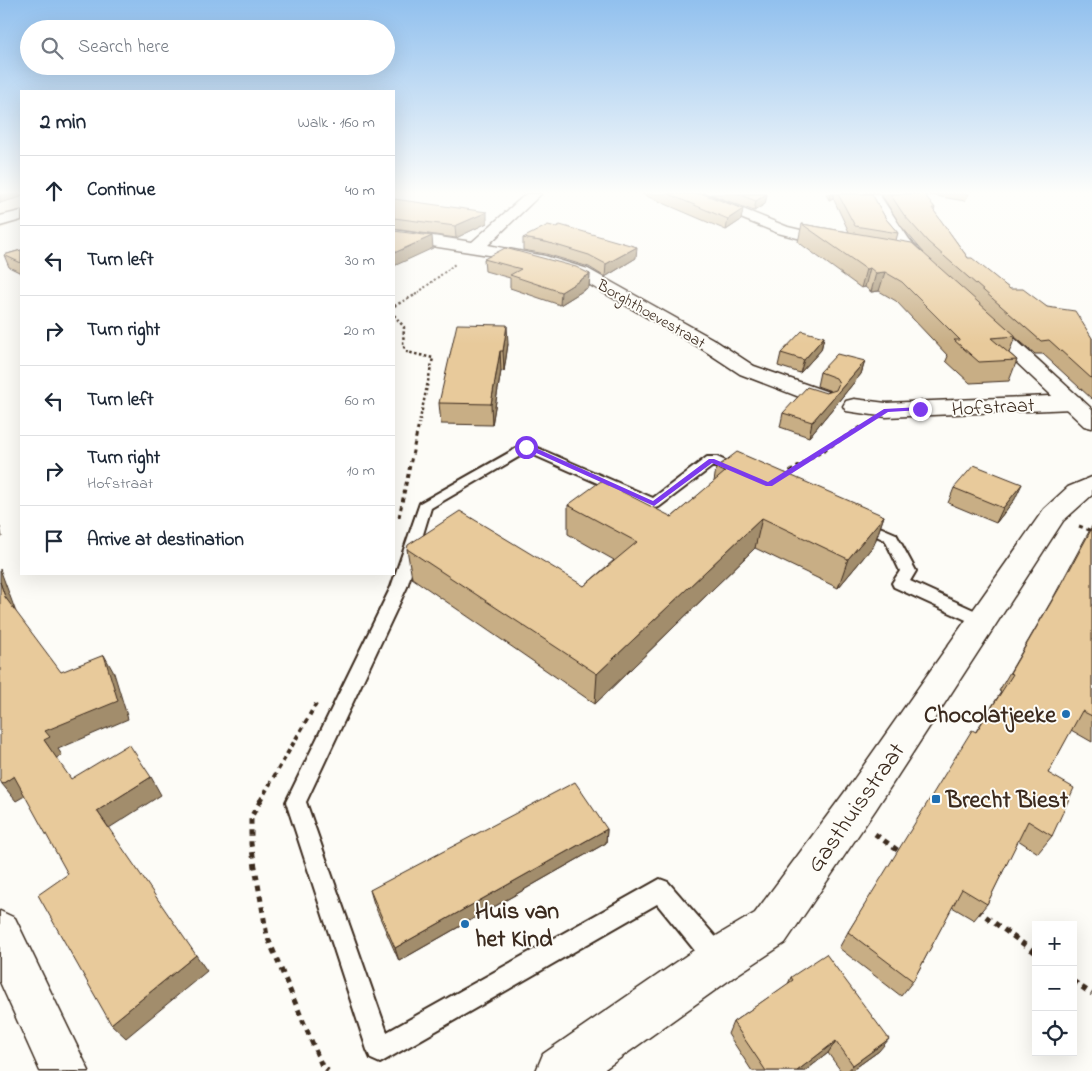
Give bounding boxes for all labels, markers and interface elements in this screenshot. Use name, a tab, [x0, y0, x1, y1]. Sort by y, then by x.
search box	[20, 20, 395, 75]
icon: search	[38, 34, 66, 62]
text: Search here	[78, 34, 169, 61]
text: 2 min	[40, 108, 86, 138]
text: Walk · 160 m	[297, 111, 375, 135]
icon: ahead	[40, 177, 68, 205]
text: Continue	[87, 177, 155, 204]
text: 40 m	[345, 179, 375, 203]
icon: left	[40, 247, 68, 275]
text: Turn left	[87, 247, 154, 274]
text: 30 m	[345, 249, 375, 273]
street label: Borghthoevestraat	[591, 273, 710, 356]
icon: right	[40, 317, 68, 345]
text: Turn right	[87, 317, 160, 344]
text: 20 m	[344, 319, 375, 343]
icon: left	[40, 387, 68, 415]
text: Turn left	[87, 387, 154, 414]
text: 60 m	[345, 389, 375, 413]
street label: Hofstraat	[951, 392, 1035, 425]
route end	[909, 398, 932, 421]
route start	[515, 436, 538, 459]
text: Turn right	[87, 445, 160, 472]
icon: right	[40, 457, 68, 485]
text: 10 m	[347, 459, 375, 483]
text: Hofstraat	[87, 472, 153, 496]
icon: arrive	[40, 527, 68, 555]
text: Arrive at destination	[87, 527, 244, 554]
place label: Chocolatjeeke	[924, 699, 1057, 734]
marker: Chocolatjeeke	[1060, 708, 1072, 720]
street label: Gasthuisstraat	[799, 736, 915, 881]
place label: Brecht Biest	[945, 784, 1069, 819]
marker: Brecht Biest	[930, 793, 942, 805]
place label: Huis van het Kind	[475, 895, 559, 958]
marker: Huis van het Kind	[459, 918, 471, 930]
map controls	[1032, 921, 1077, 1056]
button: +	[1032, 921, 1077, 966]
button: −	[1032, 966, 1077, 1011]
button: locate	[1032, 1011, 1077, 1056]

